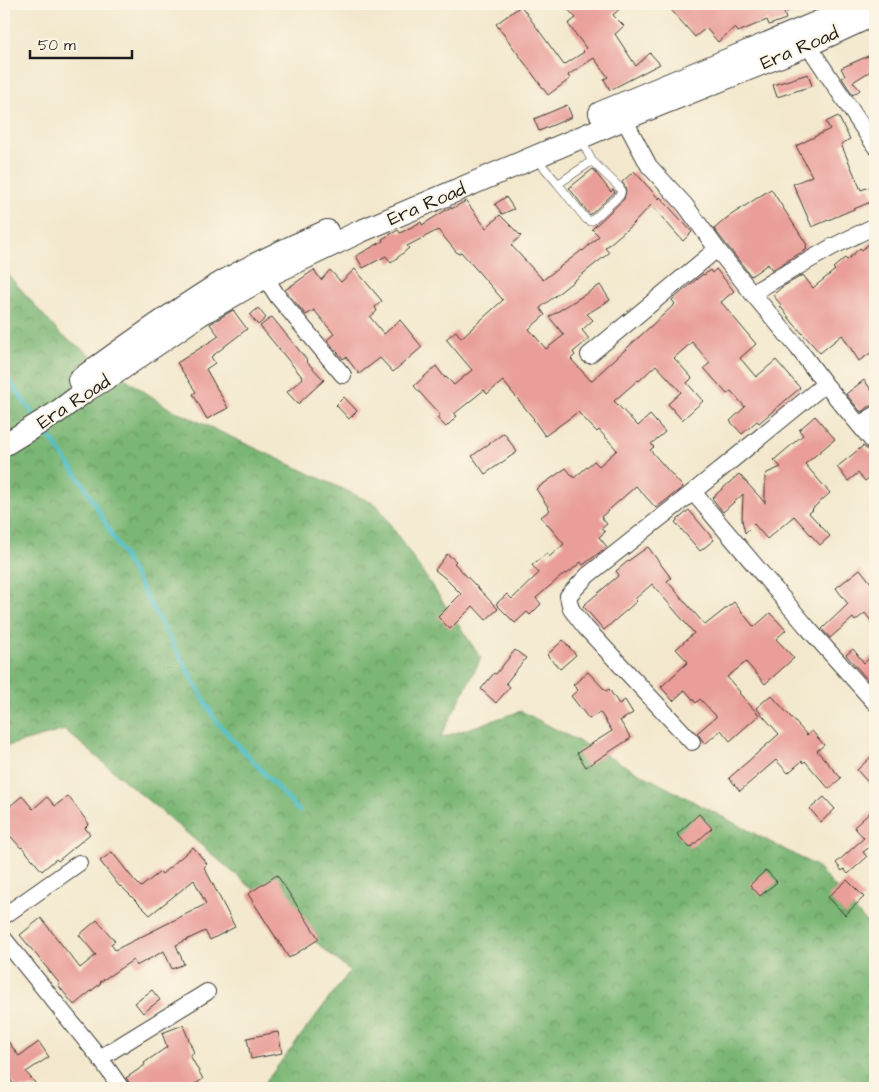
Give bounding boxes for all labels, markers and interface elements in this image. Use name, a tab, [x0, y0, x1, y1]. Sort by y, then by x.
street label: Era Road	[756, 20, 843, 77]
scale bar	[30, 28, 132, 60]
text: 50 m	[38, 35, 76, 56]
street label: Era Road	[383, 176, 470, 233]
street label: Era Road	[32, 368, 116, 436]

